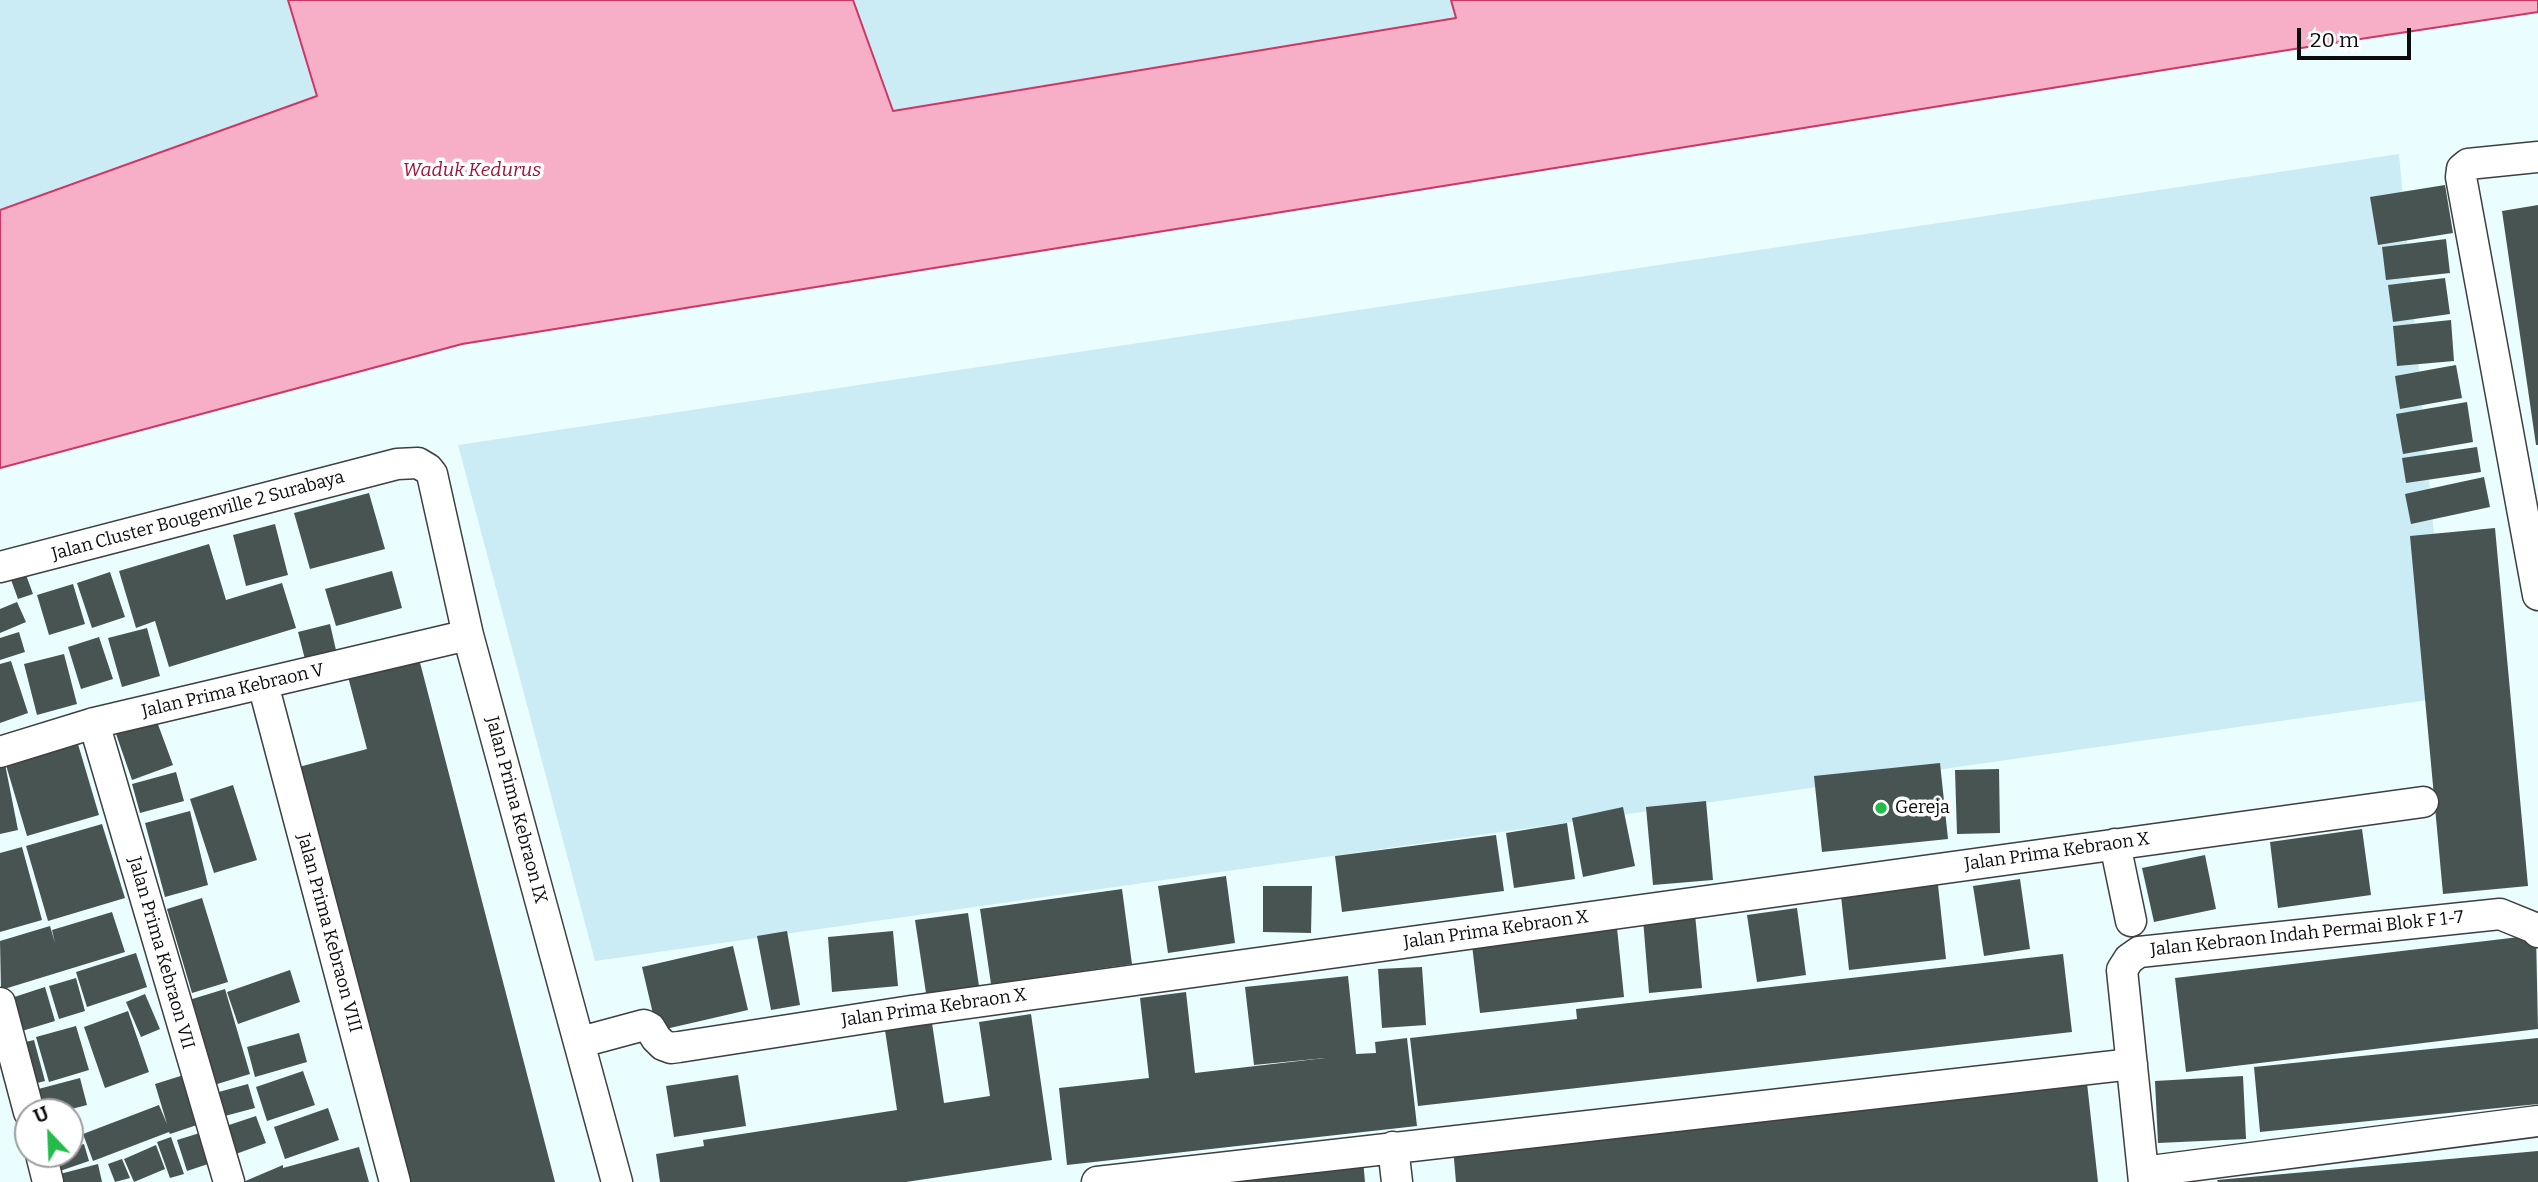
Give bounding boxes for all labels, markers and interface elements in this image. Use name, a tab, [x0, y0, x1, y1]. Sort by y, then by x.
scale bar	[2300, 14, 2414, 58]
text: 20 m	[2310, 27, 2359, 53]
water label: Waduk Kedurus	[403, 160, 541, 182]
street label: Jalan Cluster Bougenville 2 Surabaya	[49, 466, 347, 566]
street label: Jalan Prima Kebraon V	[140, 659, 326, 723]
street label: Jalan Prima Kebraon IX	[481, 714, 551, 906]
place label: Gereja	[1895, 797, 1950, 819]
marker: Gereja	[1873, 800, 1889, 816]
street label: Jalan Prima Kebraon X	[1963, 828, 2151, 876]
street label: Jalan Prima Kebraon VIII	[292, 831, 366, 1035]
street label: Jalan Prima Kebraon VII	[123, 854, 199, 1052]
street label: Jalan Prima Kebraon X	[1402, 906, 1590, 954]
street label: Jalan Kebraon Indah Permai Blok F 1-7	[2149, 907, 2465, 961]
street label: Jalan Prima Kebraon X	[840, 984, 1028, 1032]
north arrow	[14, 1098, 84, 1168]
text: U	[30, 1102, 52, 1128]

